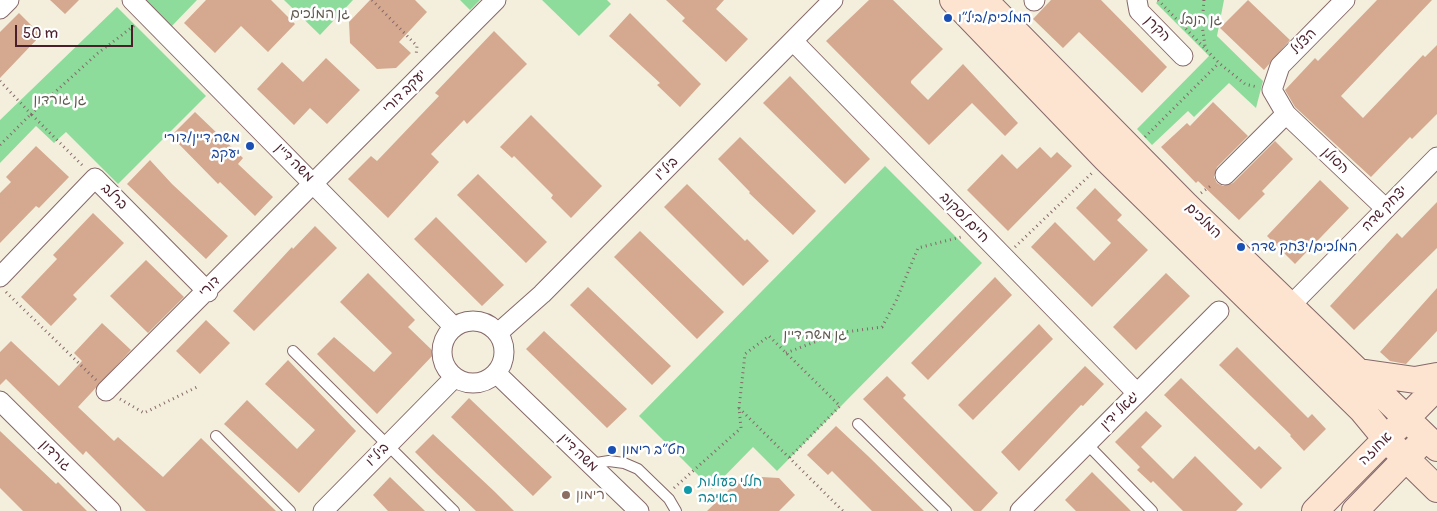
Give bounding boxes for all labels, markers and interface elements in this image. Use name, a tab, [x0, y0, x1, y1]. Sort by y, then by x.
park label: גן המלכים	[290, 6, 350, 22]
place label: המלכים/ביל״ו	[958, 10, 1031, 26]
marker: המלכים/ביל״ו	[942, 12, 954, 24]
street label: הקרן	[1140, 12, 1174, 46]
park label: גן הנבל	[1180, 12, 1222, 28]
scale bar	[18, 15, 135, 47]
text: 50 m	[23, 24, 58, 43]
street label: הצליל	[1288, 25, 1320, 59]
street label: יעקב דורי	[380, 67, 430, 117]
park label: גן גורדון	[34, 92, 86, 108]
place label: משה דיין/דורי יעקב	[164, 130, 240, 162]
marker: משה דיין/דורי יעקב	[244, 140, 256, 152]
street label: משה דיין	[271, 140, 317, 186]
street label: הסולן	[1318, 144, 1352, 178]
street label: ביל"ו	[652, 154, 682, 184]
street label: ברלב	[97, 180, 131, 214]
street label: יצחק שדה	[1359, 183, 1411, 235]
street label: חיים לסקוב	[936, 189, 992, 247]
street label: המלכים	[1181, 200, 1225, 242]
place label: המלכים/יצחק שדה	[1251, 239, 1357, 255]
marker: המלכים/יצחק שדה	[1235, 241, 1247, 253]
street label: דורי	[196, 273, 224, 301]
park label: גן משה דיין	[783, 327, 847, 343]
street label: יגאל ידין	[1097, 388, 1143, 434]
street label: אחוזה	[1356, 429, 1396, 469]
street label: משה דיין	[555, 430, 601, 476]
street label: גורדון	[36, 437, 74, 475]
street label: ביל"ו	[363, 440, 393, 470]
place label: חט״ב רימון	[622, 442, 685, 458]
marker: חט״ב רימון	[606, 444, 618, 456]
place label: חללי פעולות האיבה	[698, 474, 762, 507]
marker: חללי פעולות האיבה	[682, 484, 694, 496]
place label: רימון	[576, 487, 605, 503]
marker: רימון	[560, 489, 572, 501]

